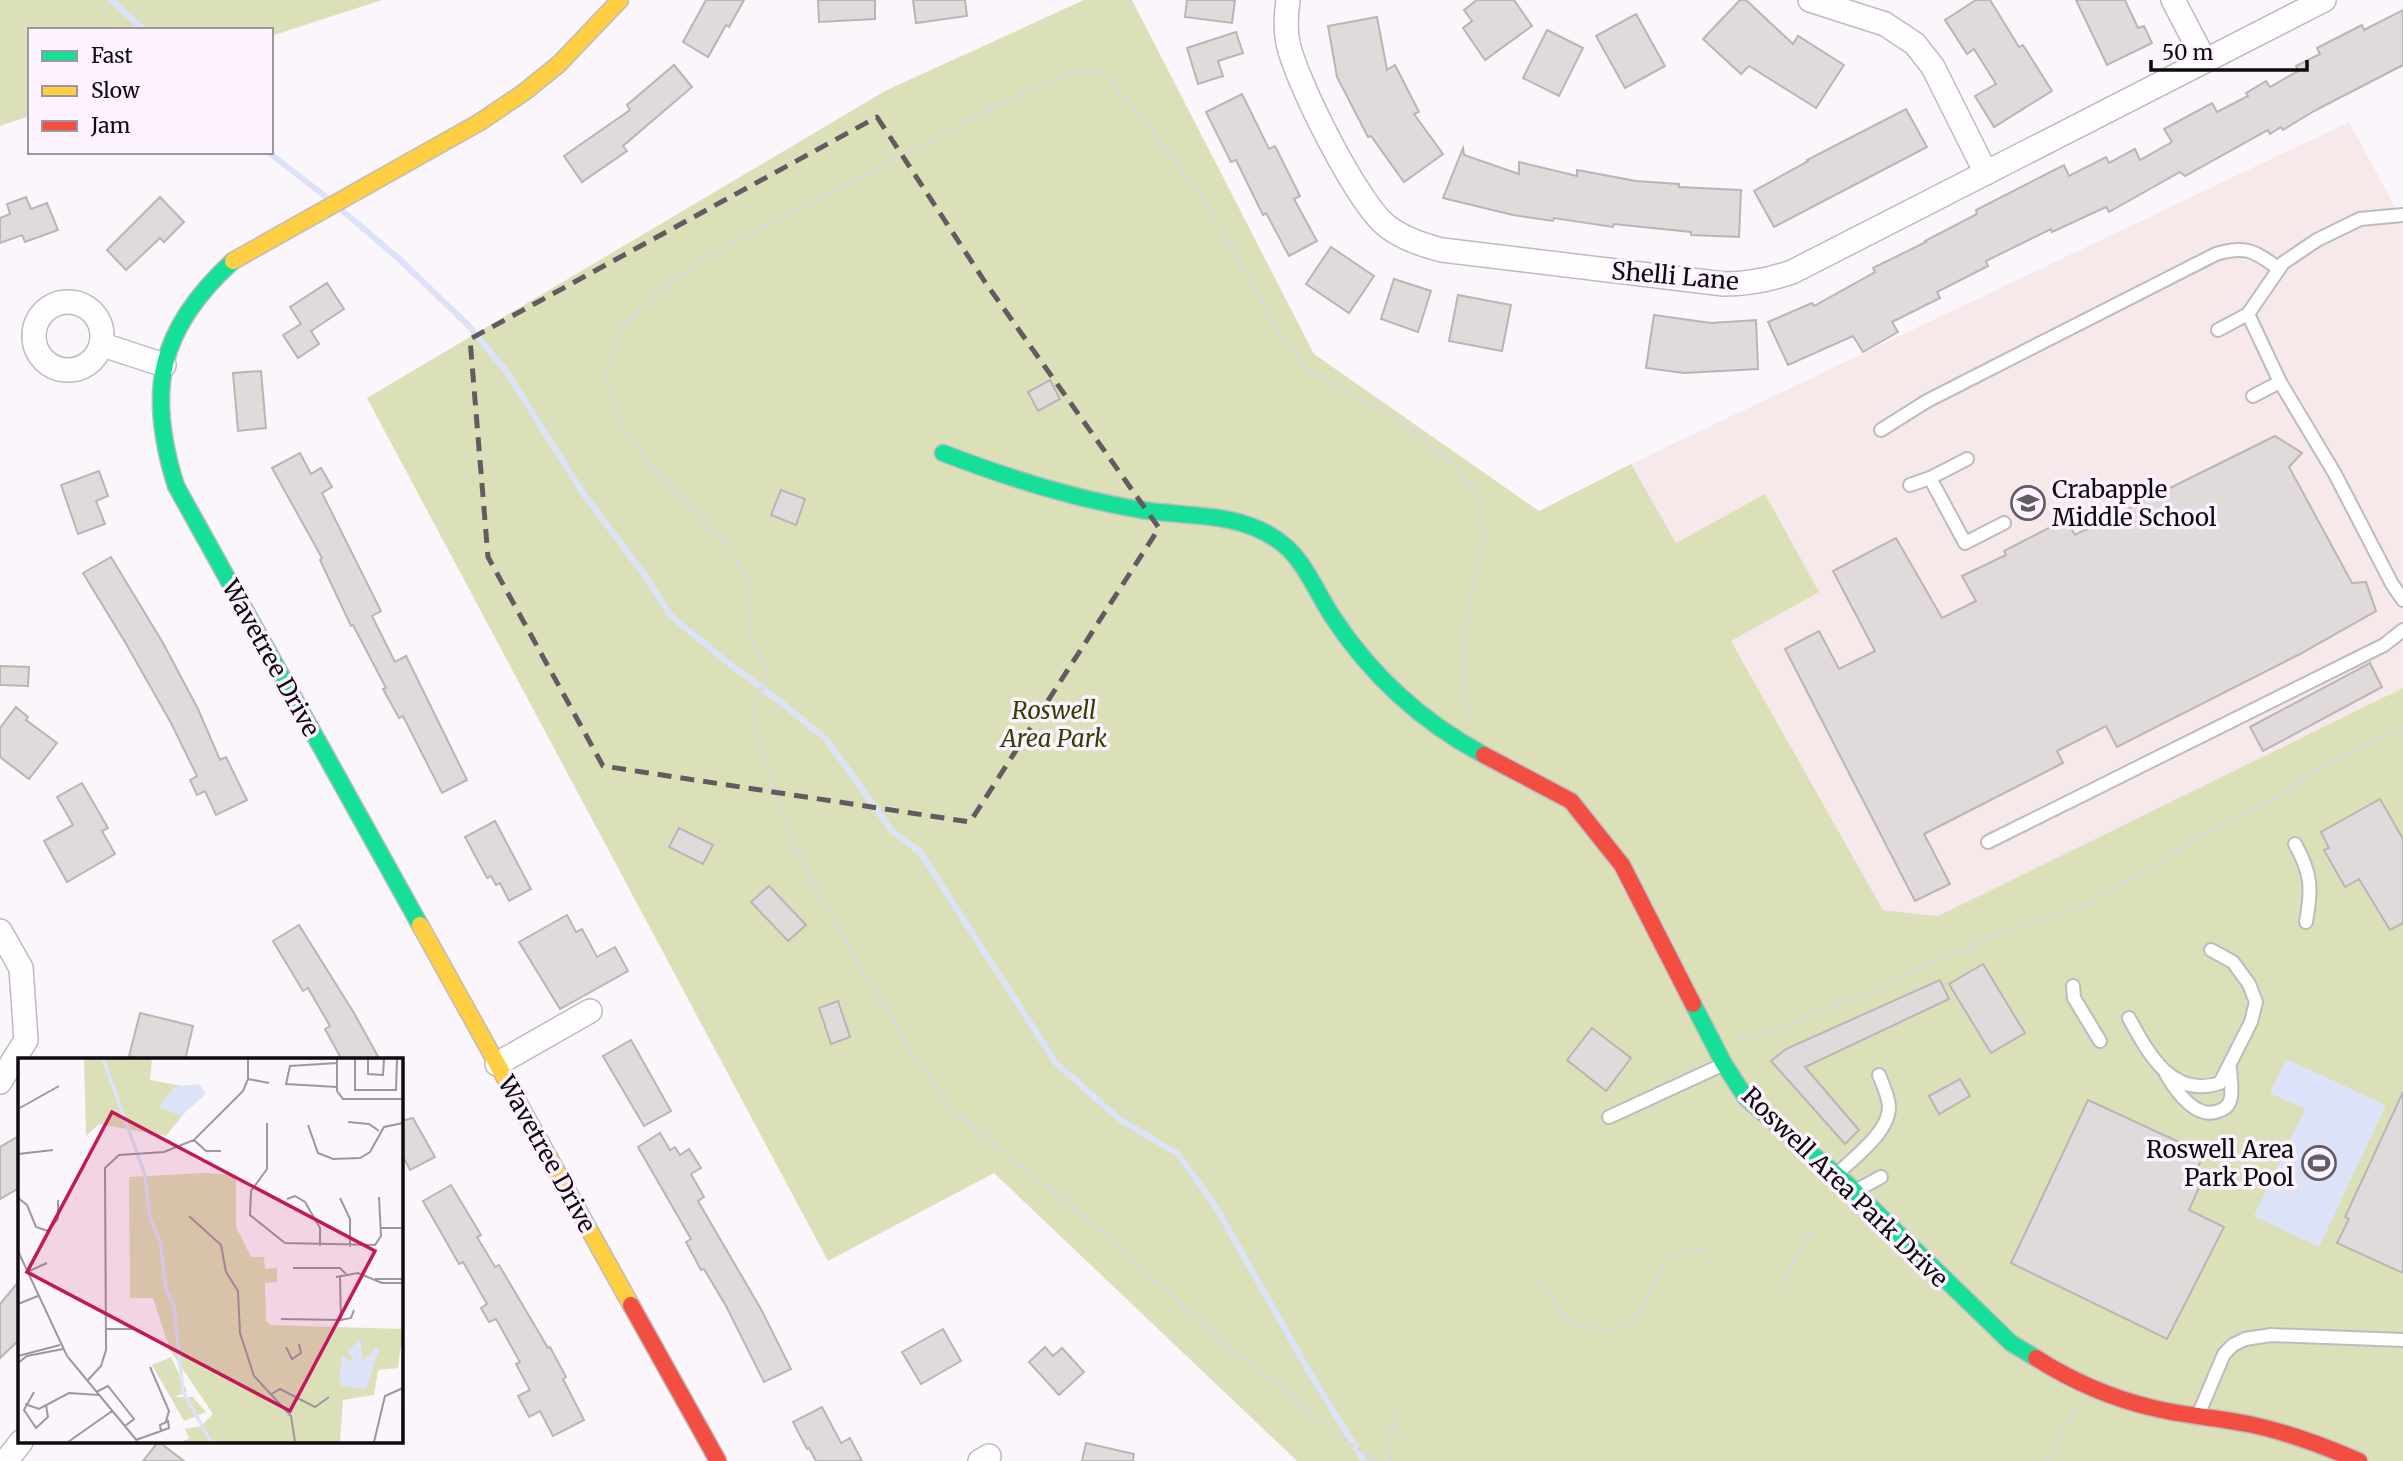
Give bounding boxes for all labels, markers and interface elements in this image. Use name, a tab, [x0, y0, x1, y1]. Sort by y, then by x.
legend	[28, 28, 273, 154]
scale bar	[2151, 28, 2307, 72]
text: 50 m	[2162, 39, 2213, 66]
text: Fast	[91, 42, 133, 69]
text: Slow	[91, 77, 140, 104]
text: Jam	[90, 112, 130, 139]
street label: Shelli Lane	[1610, 255, 1740, 297]
place label: Crabapple Middle School	[2052, 474, 2216, 533]
school or university icon: Crabapple Middle School	[2009, 484, 2047, 522]
street label: Wavetree Drive	[215, 573, 327, 742]
park label: Roswell Area Park	[999, 695, 1107, 754]
inset map	[18, 1058, 402, 1444]
street label: Wavetree Drive	[491, 1069, 603, 1238]
street label: Roswell Area Park Drive	[1735, 1080, 1955, 1294]
place label: Roswell Area Park Pool	[2146, 1134, 2294, 1193]
sports icon: Roswell Area Park Pool	[2300, 1144, 2338, 1182]

